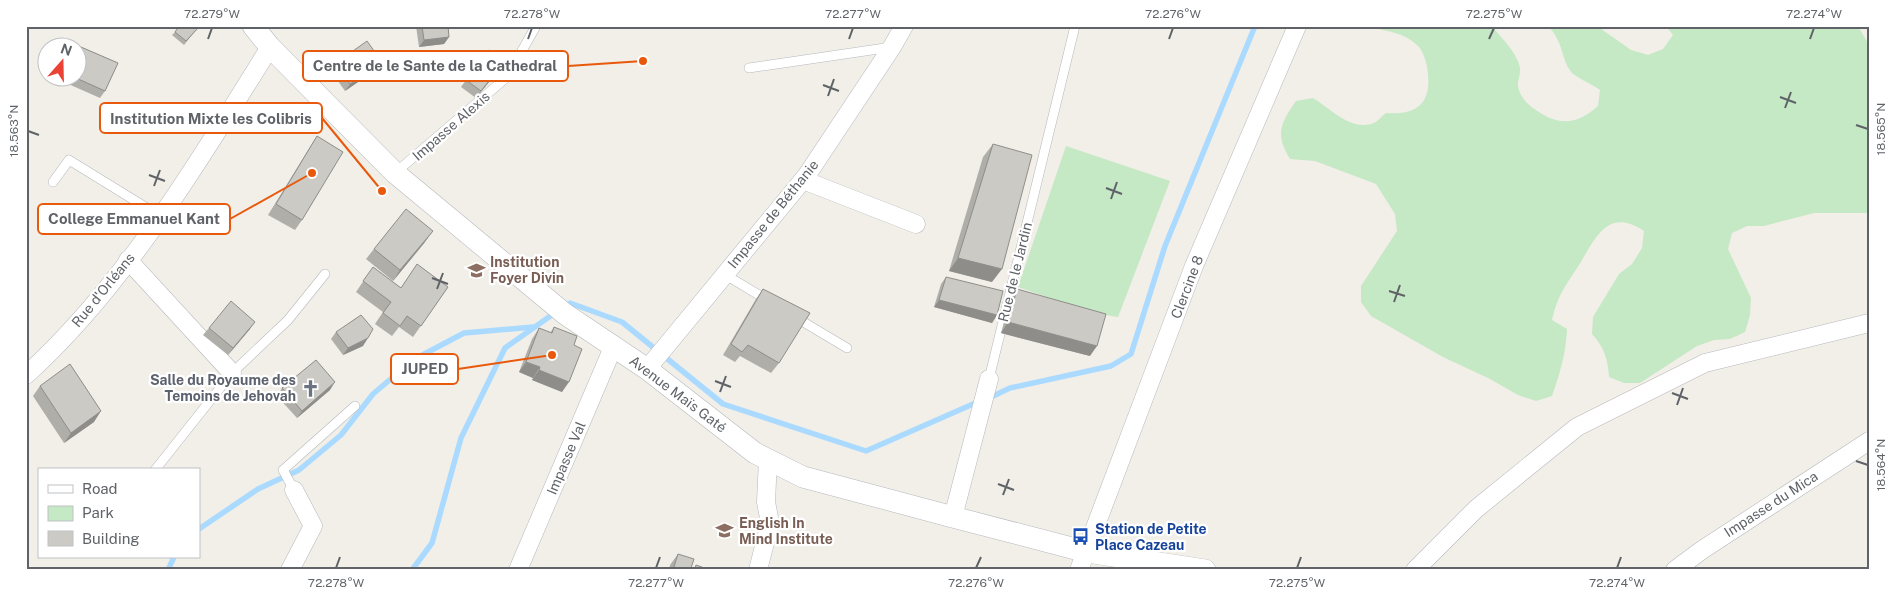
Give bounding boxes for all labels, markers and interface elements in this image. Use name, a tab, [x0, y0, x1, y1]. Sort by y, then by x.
text: 72.279°W	[184, 7, 241, 21]
text: 72.278°W	[504, 7, 561, 21]
text: 72.277°W	[825, 7, 882, 21]
text: 72.276°W	[1145, 7, 1202, 21]
text: 72.275°W	[1466, 7, 1523, 21]
text: 72.274°W	[1786, 7, 1843, 21]
north arrow	[38, 38, 88, 88]
text: N	[59, 40, 74, 59]
callout: Centre de le Sante de la Cathedral	[303, 51, 568, 81]
text: Centre de le Sante de la Cathedral	[313, 57, 557, 74]
street label: Impasse Alexis	[409, 88, 493, 164]
callout: Institution Mixte les Colibris	[100, 103, 322, 133]
text: 18.565°N	[1874, 103, 1888, 155]
text: 18.563°N	[7, 105, 21, 157]
text: Institution Mixte les Colibris	[110, 110, 312, 127]
street label: Impasse de Béthanie	[724, 157, 822, 271]
callout: College Emmanuel Kant	[38, 204, 230, 234]
text: College Emmanuel Kant	[48, 210, 220, 227]
street label: Rue de le Jardin	[995, 221, 1035, 323]
street label: Rue d'Orléans	[68, 250, 138, 330]
street label: Clercine 8	[1168, 253, 1206, 321]
place label: Institution Foyer Divin	[490, 254, 564, 286]
school or university icon: Institution Foyer Divin	[466, 260, 486, 280]
street label: Avenue Maïs Gaté	[626, 352, 730, 436]
callout: JUPED	[391, 354, 458, 384]
text: JUPED	[401, 360, 449, 377]
place label: Salle du Royaume des Temoins de Jehovah	[150, 372, 296, 404]
church icon: Salle du Royaume des Temoins de Jehovah	[300, 378, 320, 398]
street label: Impasse Val	[543, 419, 589, 497]
text: 18.564°N	[1874, 439, 1888, 491]
legend	[38, 468, 200, 558]
street label: Impasse du Mica	[1721, 468, 1821, 540]
text: Road	[82, 480, 118, 497]
text: Park	[82, 504, 114, 521]
place label: English In Mind Institute	[739, 515, 833, 547]
school or university icon: English In Mind Institute	[715, 521, 735, 541]
place label: Station de Petite Place Cazeau	[1095, 521, 1207, 553]
bus stop icon: Station de Petite Place Cazeau	[1071, 527, 1091, 547]
text: Building	[82, 530, 140, 547]
text: 72.278°W	[308, 576, 365, 590]
text: 72.277°W	[628, 576, 685, 590]
text: 72.276°W	[948, 576, 1005, 590]
text: 72.275°W	[1269, 576, 1326, 590]
text: 72.274°W	[1589, 576, 1646, 590]

